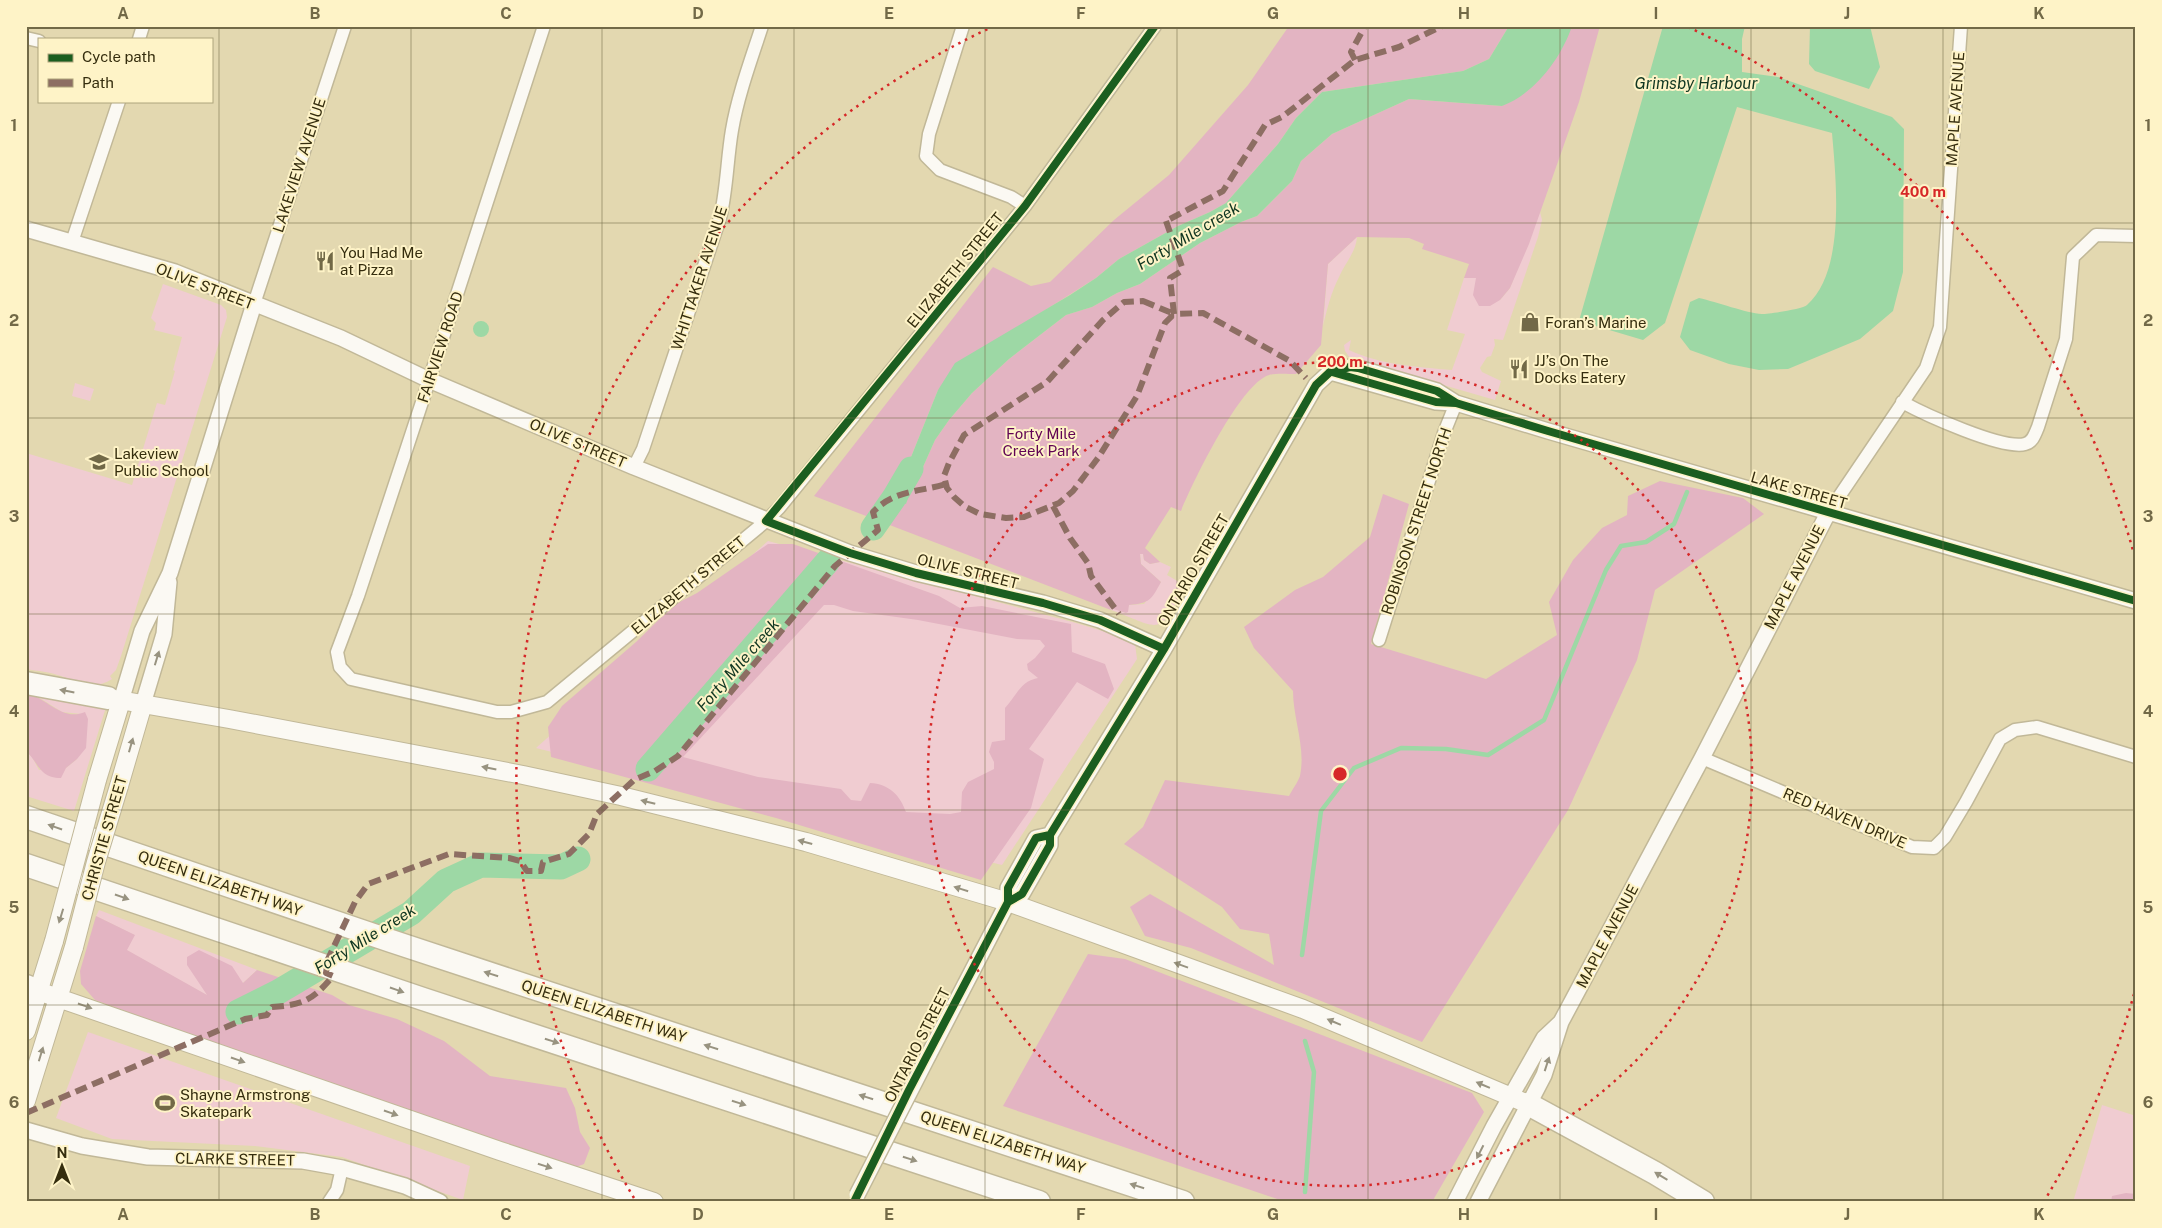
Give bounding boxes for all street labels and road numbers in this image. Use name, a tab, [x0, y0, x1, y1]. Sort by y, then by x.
street label: MAPLE AVENUE	[1943, 51, 1967, 167]
street label: LAKEVIEW AVENUE	[269, 96, 329, 234]
street label: WHITTAKER AVENUE	[668, 204, 730, 352]
street label: ELIZABETH STREET	[903, 209, 1007, 331]
street label: OLIVE STREET	[154, 259, 257, 313]
street label: FAIRVIEW ROAD	[414, 289, 466, 405]
street label: OLIVE STREET	[527, 415, 629, 471]
street label: ROBINSON STREET NORTH	[1378, 425, 1454, 617]
street label: LAKE STREET	[1749, 468, 1849, 512]
street label: ONTARIO STREET	[1154, 511, 1232, 629]
street label: MAPLE AVENUE	[1760, 522, 1828, 632]
street label: ELIZABETH STREET	[628, 532, 748, 637]
street label: OLIVE STREET	[916, 550, 1020, 592]
street label: CHRISTIE STREET	[78, 774, 130, 902]
street label: RED HAVEN DRIVE	[1781, 784, 1909, 852]
street label: QUEEN ELIZABETH WAY	[136, 847, 304, 919]
street label: MAPLE AVENUE	[1573, 881, 1641, 991]
street label: QUEEN ELIZABETH WAY	[519, 976, 689, 1046]
street label: ONTARIO STREET	[881, 985, 953, 1105]
street label: QUEEN ELIZABETH WAY	[918, 1107, 1088, 1177]
street label: CLARKE STREET	[175, 1149, 295, 1169]

